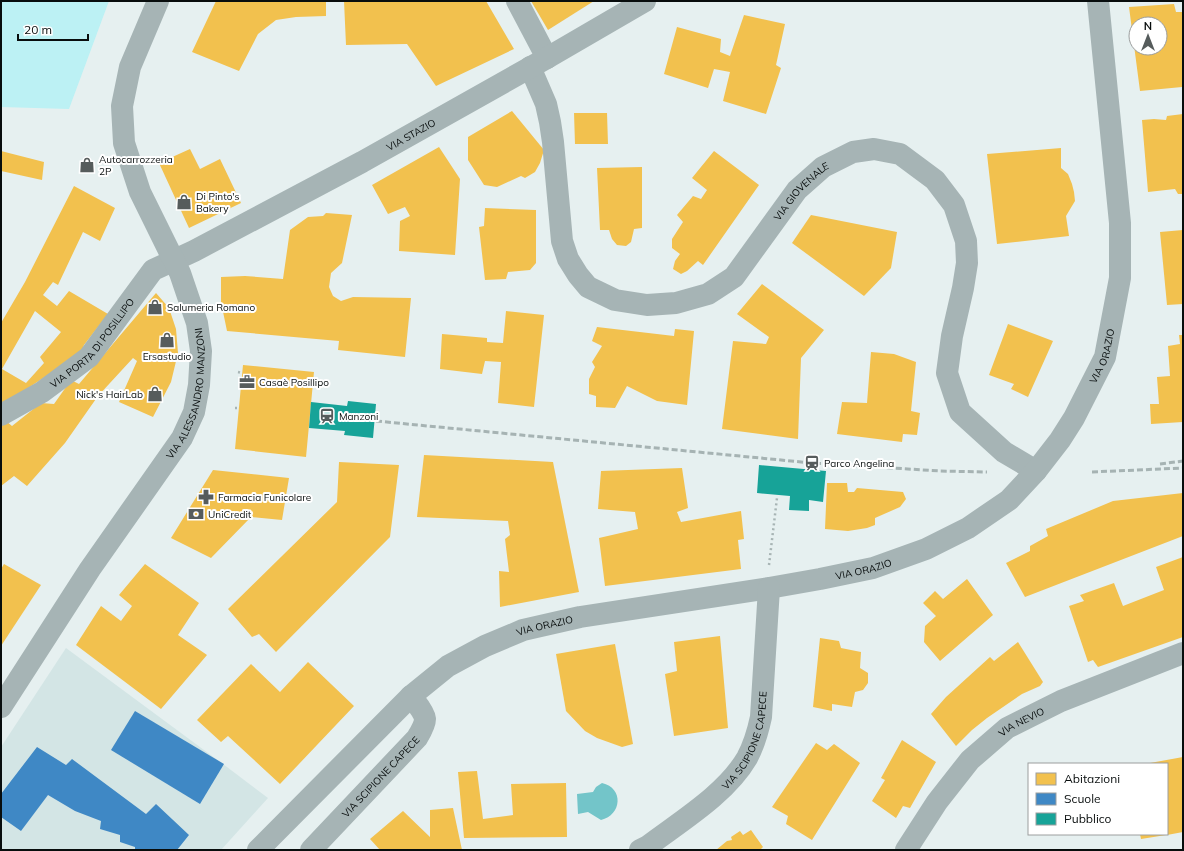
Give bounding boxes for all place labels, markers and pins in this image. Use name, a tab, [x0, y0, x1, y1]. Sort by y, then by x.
place label: Autocarrozzeria 2P	[99, 153, 173, 178]
shop icon: Autocarrozzeria 2P	[78, 156, 96, 174]
place label: Di Pinto's Bakery	[196, 190, 240, 215]
shop icon: Di Pinto's Bakery	[175, 193, 193, 211]
shop icon: Salumeria Romano	[146, 298, 164, 316]
place label: Salumeria Romano	[167, 301, 255, 314]
shop icon: Ersastudio	[158, 331, 176, 349]
place label: Ersastudio	[143, 350, 192, 363]
office icon: Casaè Posillipo	[238, 373, 256, 391]
place label: Casaè Posillipo	[259, 376, 329, 389]
shop icon: Nick's HairLab	[146, 385, 164, 403]
place label: Nick's HairLab	[76, 388, 143, 401]
station icon: Manzoni	[318, 407, 336, 425]
place label: Manzoni	[339, 410, 378, 423]
station icon: Parco Angelina	[803, 454, 821, 472]
place label: Parco Angelina	[824, 457, 894, 470]
pharmacy icon: Farmacia Funicolare	[197, 488, 215, 506]
place label: Farmacia Funicolare	[218, 491, 311, 504]
bank icon: UniCredit	[187, 505, 205, 523]
place label: UniCredit	[208, 508, 252, 521]

